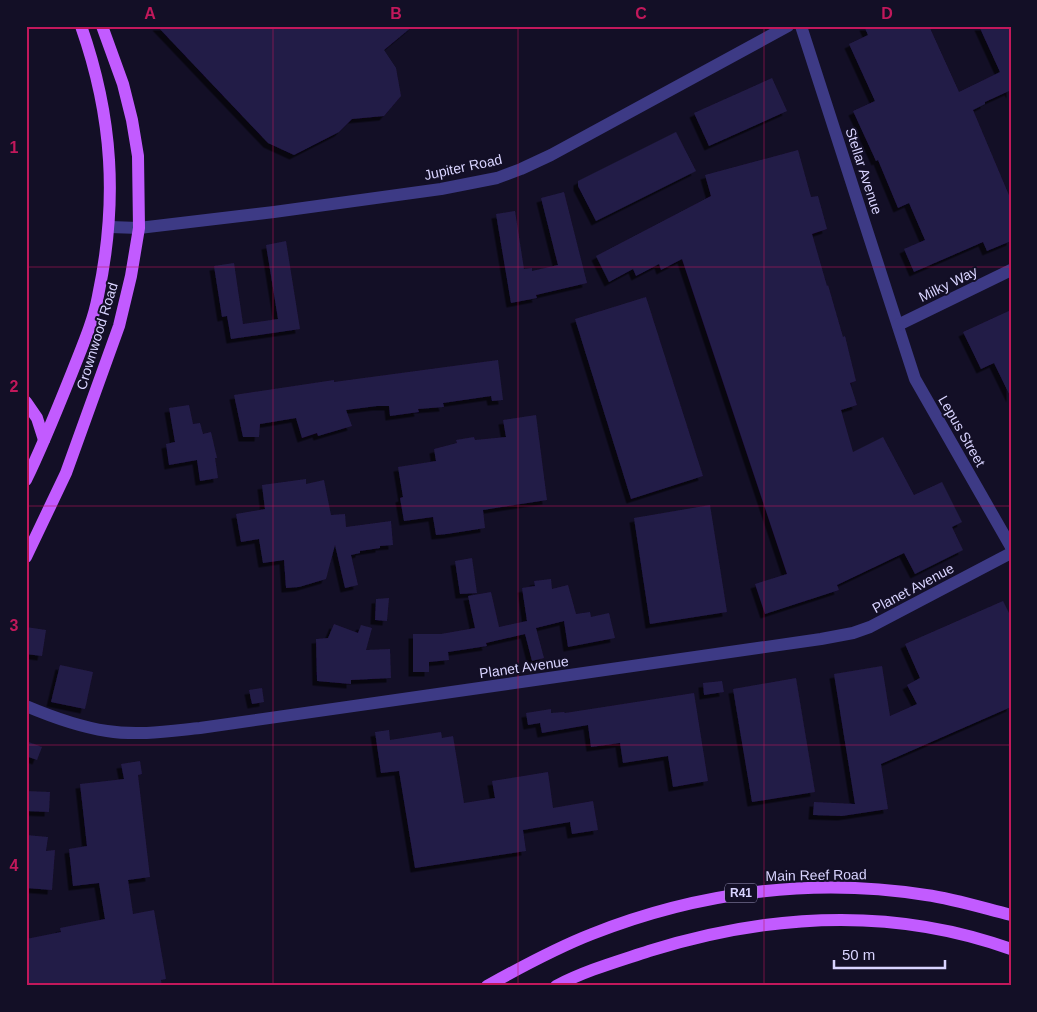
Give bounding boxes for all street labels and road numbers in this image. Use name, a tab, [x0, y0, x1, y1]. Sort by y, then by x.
street label: Stellar Avenue	[842, 126, 886, 216]
street label: Jupiter Road	[423, 151, 503, 183]
street label: Milky Way	[916, 263, 980, 305]
street label: Crownwood Road	[73, 280, 121, 392]
street label: Lepus Street	[935, 393, 989, 469]
street label: Planet Avenue	[869, 560, 957, 616]
street label: Planet Avenue	[478, 653, 570, 681]
street label: Main Reef Road	[765, 866, 867, 884]
road number: R41	[725, 884, 757, 902]

